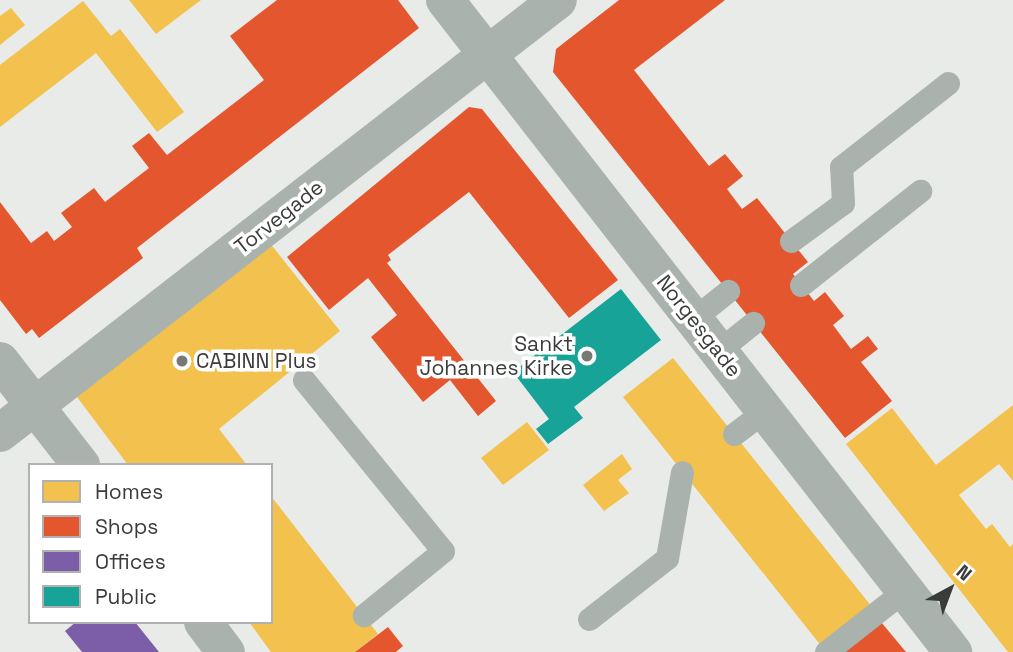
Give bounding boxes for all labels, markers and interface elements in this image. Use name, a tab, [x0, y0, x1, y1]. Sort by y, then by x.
street label: Torvegade	[230, 175, 328, 259]
street label: Norgesgade	[651, 270, 747, 382]
place label: Sankt Johannes Kirke	[419, 331, 573, 381]
place label: CABINN Plus	[196, 348, 317, 374]
marker: Sankt Johannes Kirke	[579, 348, 595, 364]
marker: CABINN Plus	[174, 353, 190, 369]
legend	[28, 463, 273, 624]
text: Homes	[95, 478, 163, 505]
text: Shops	[95, 513, 158, 540]
text: Offices	[95, 548, 166, 575]
north arrow	[915, 554, 985, 624]
text: N	[951, 559, 977, 586]
text: Public	[95, 583, 157, 610]

